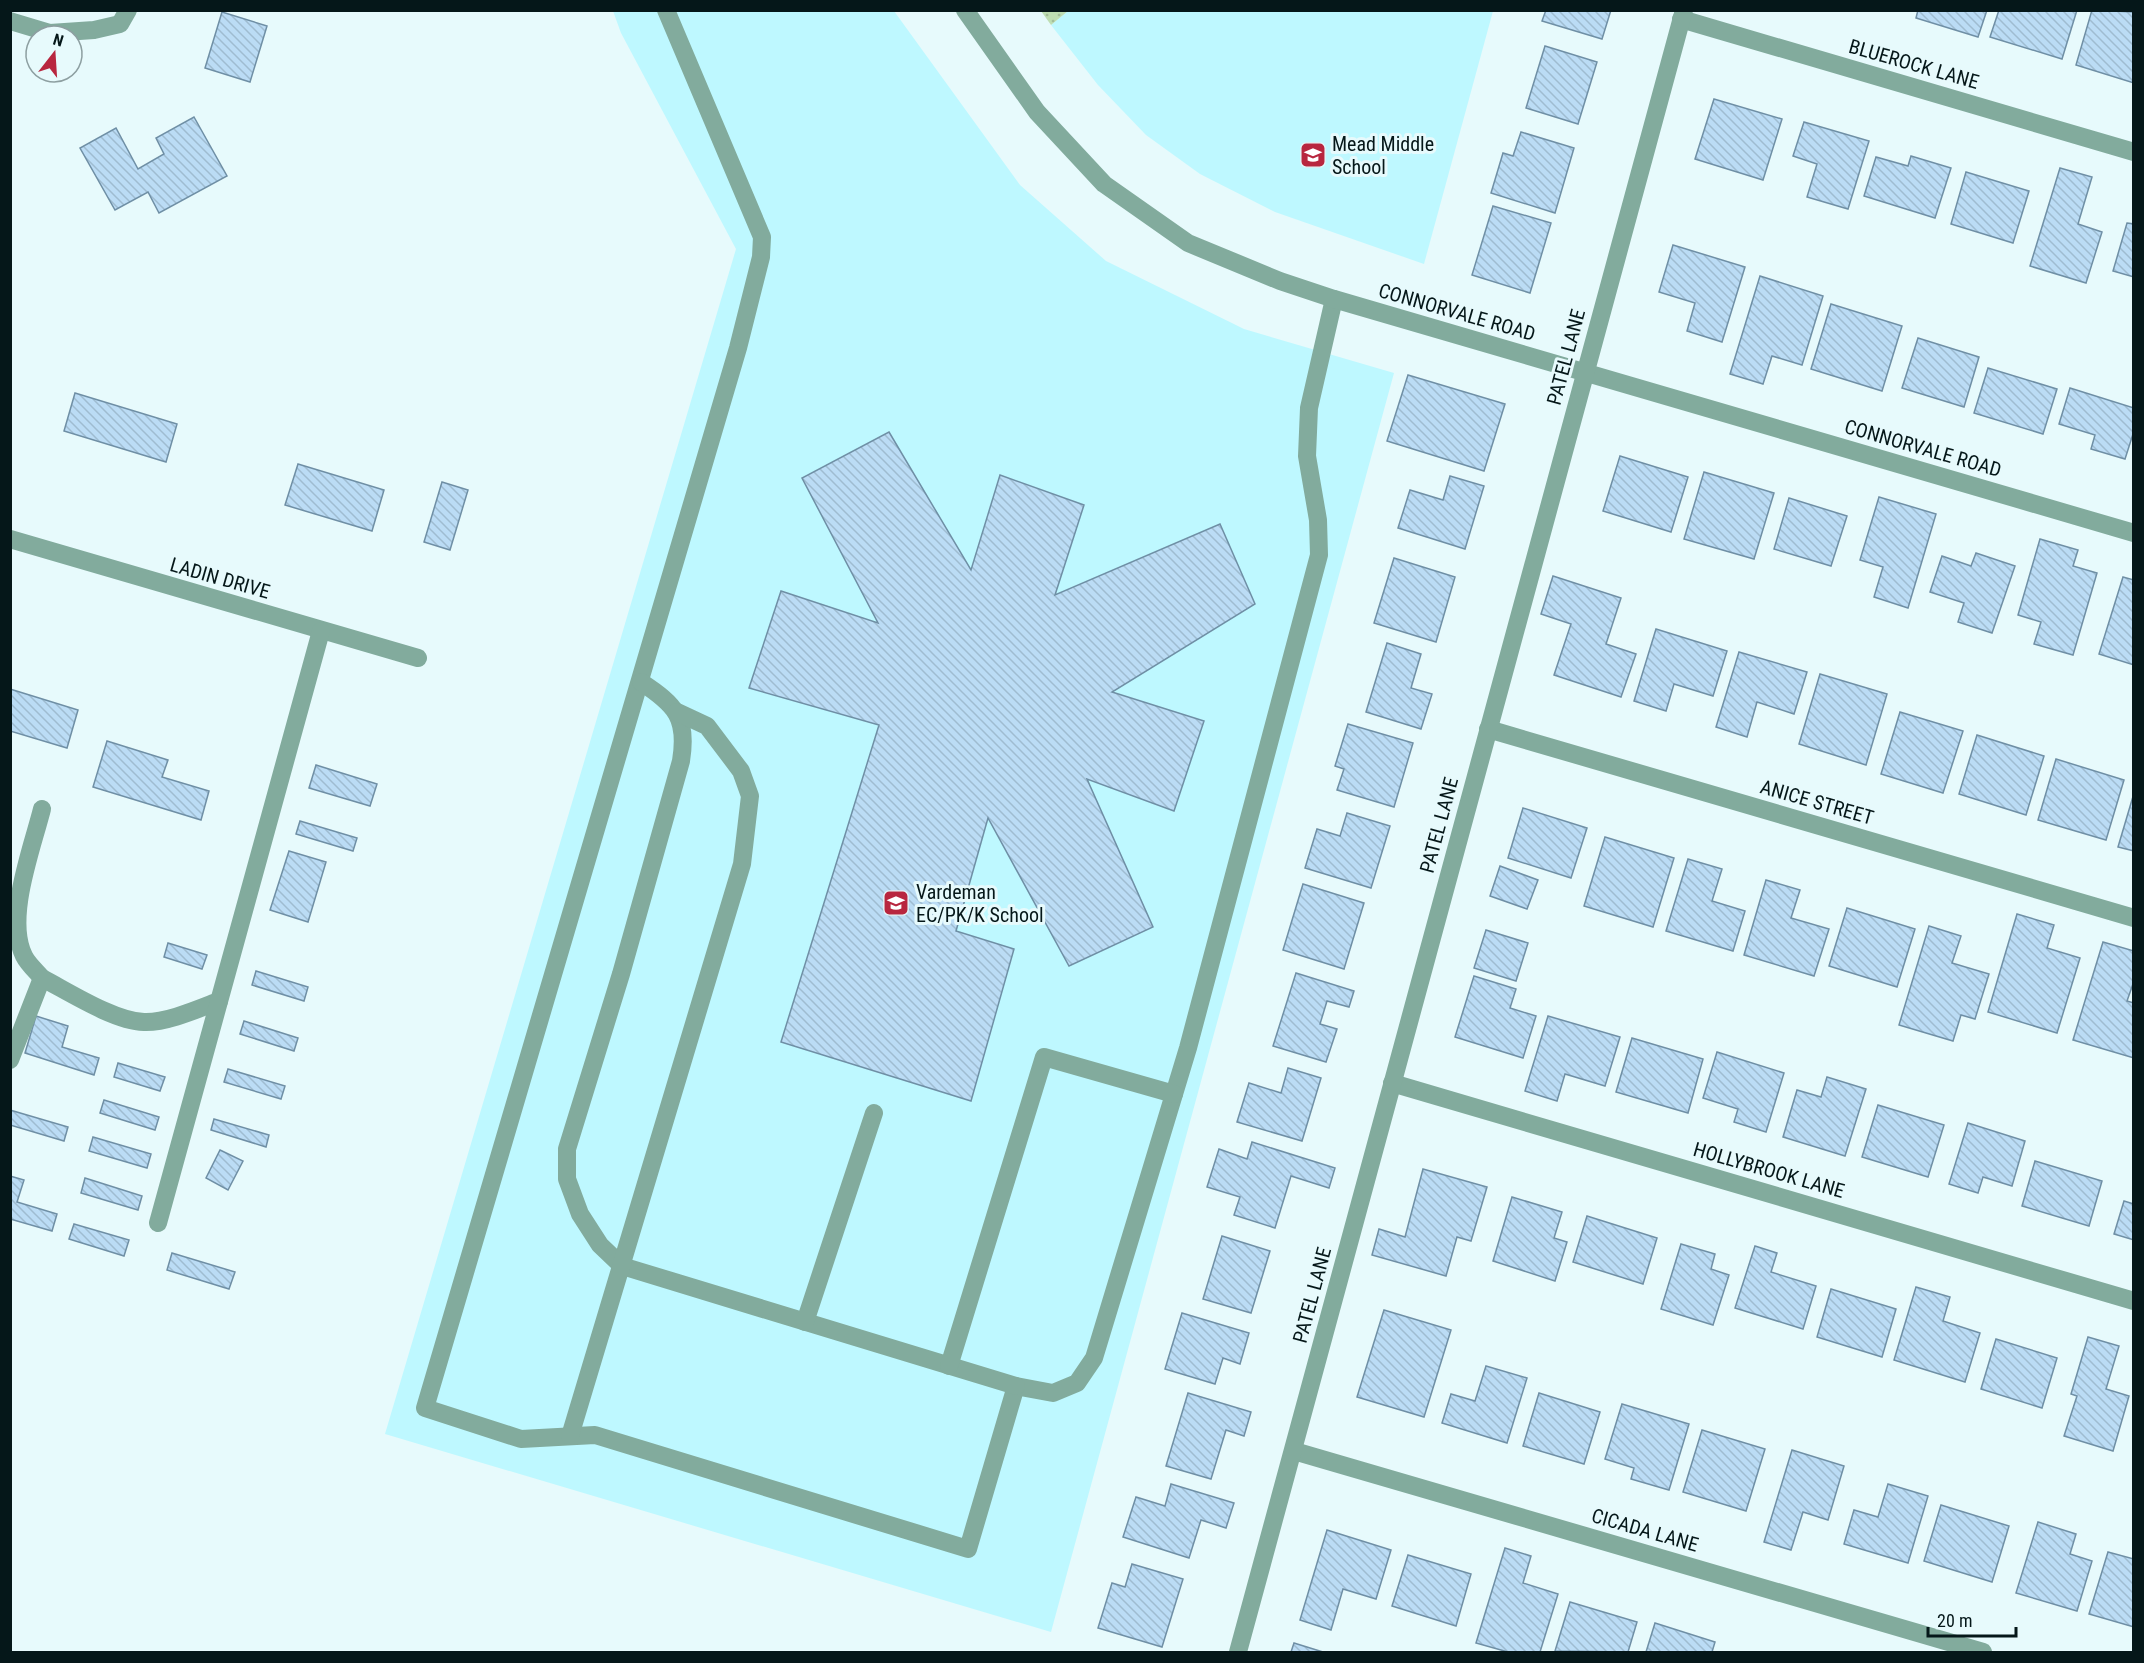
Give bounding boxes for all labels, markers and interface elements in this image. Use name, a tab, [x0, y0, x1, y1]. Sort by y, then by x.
north arrow	[24, 24, 84, 84]
text: N	[51, 30, 66, 51]
street label: BLUEROCK LANE	[1846, 34, 1982, 94]
place label: Mead Middle School	[1332, 132, 1434, 179]
school or university icon: Mead Middle School	[1298, 140, 1328, 170]
street label: CONNORVALE ROAD	[1376, 278, 1538, 346]
street label: PATEL LANE	[1542, 306, 1590, 407]
street label: CONNORVALE ROAD	[1842, 414, 2004, 482]
street label: LADIN DRIVE	[167, 552, 273, 604]
street label: PATEL LANE	[1415, 774, 1463, 875]
street label: ANICE STREET	[1758, 774, 1876, 830]
place label: Vardeman EC/PK/K School	[916, 880, 1044, 927]
school or university icon: Vardeman EC/PK/K School	[881, 888, 911, 918]
street label: HOLLYBROOK LANE	[1691, 1137, 1847, 1203]
street label: PATEL LANE	[1288, 1244, 1336, 1345]
street label: CICADA LANE	[1589, 1503, 1701, 1557]
scale bar	[1928, 1600, 2016, 1638]
text: 20 m	[1937, 1610, 1972, 1631]

